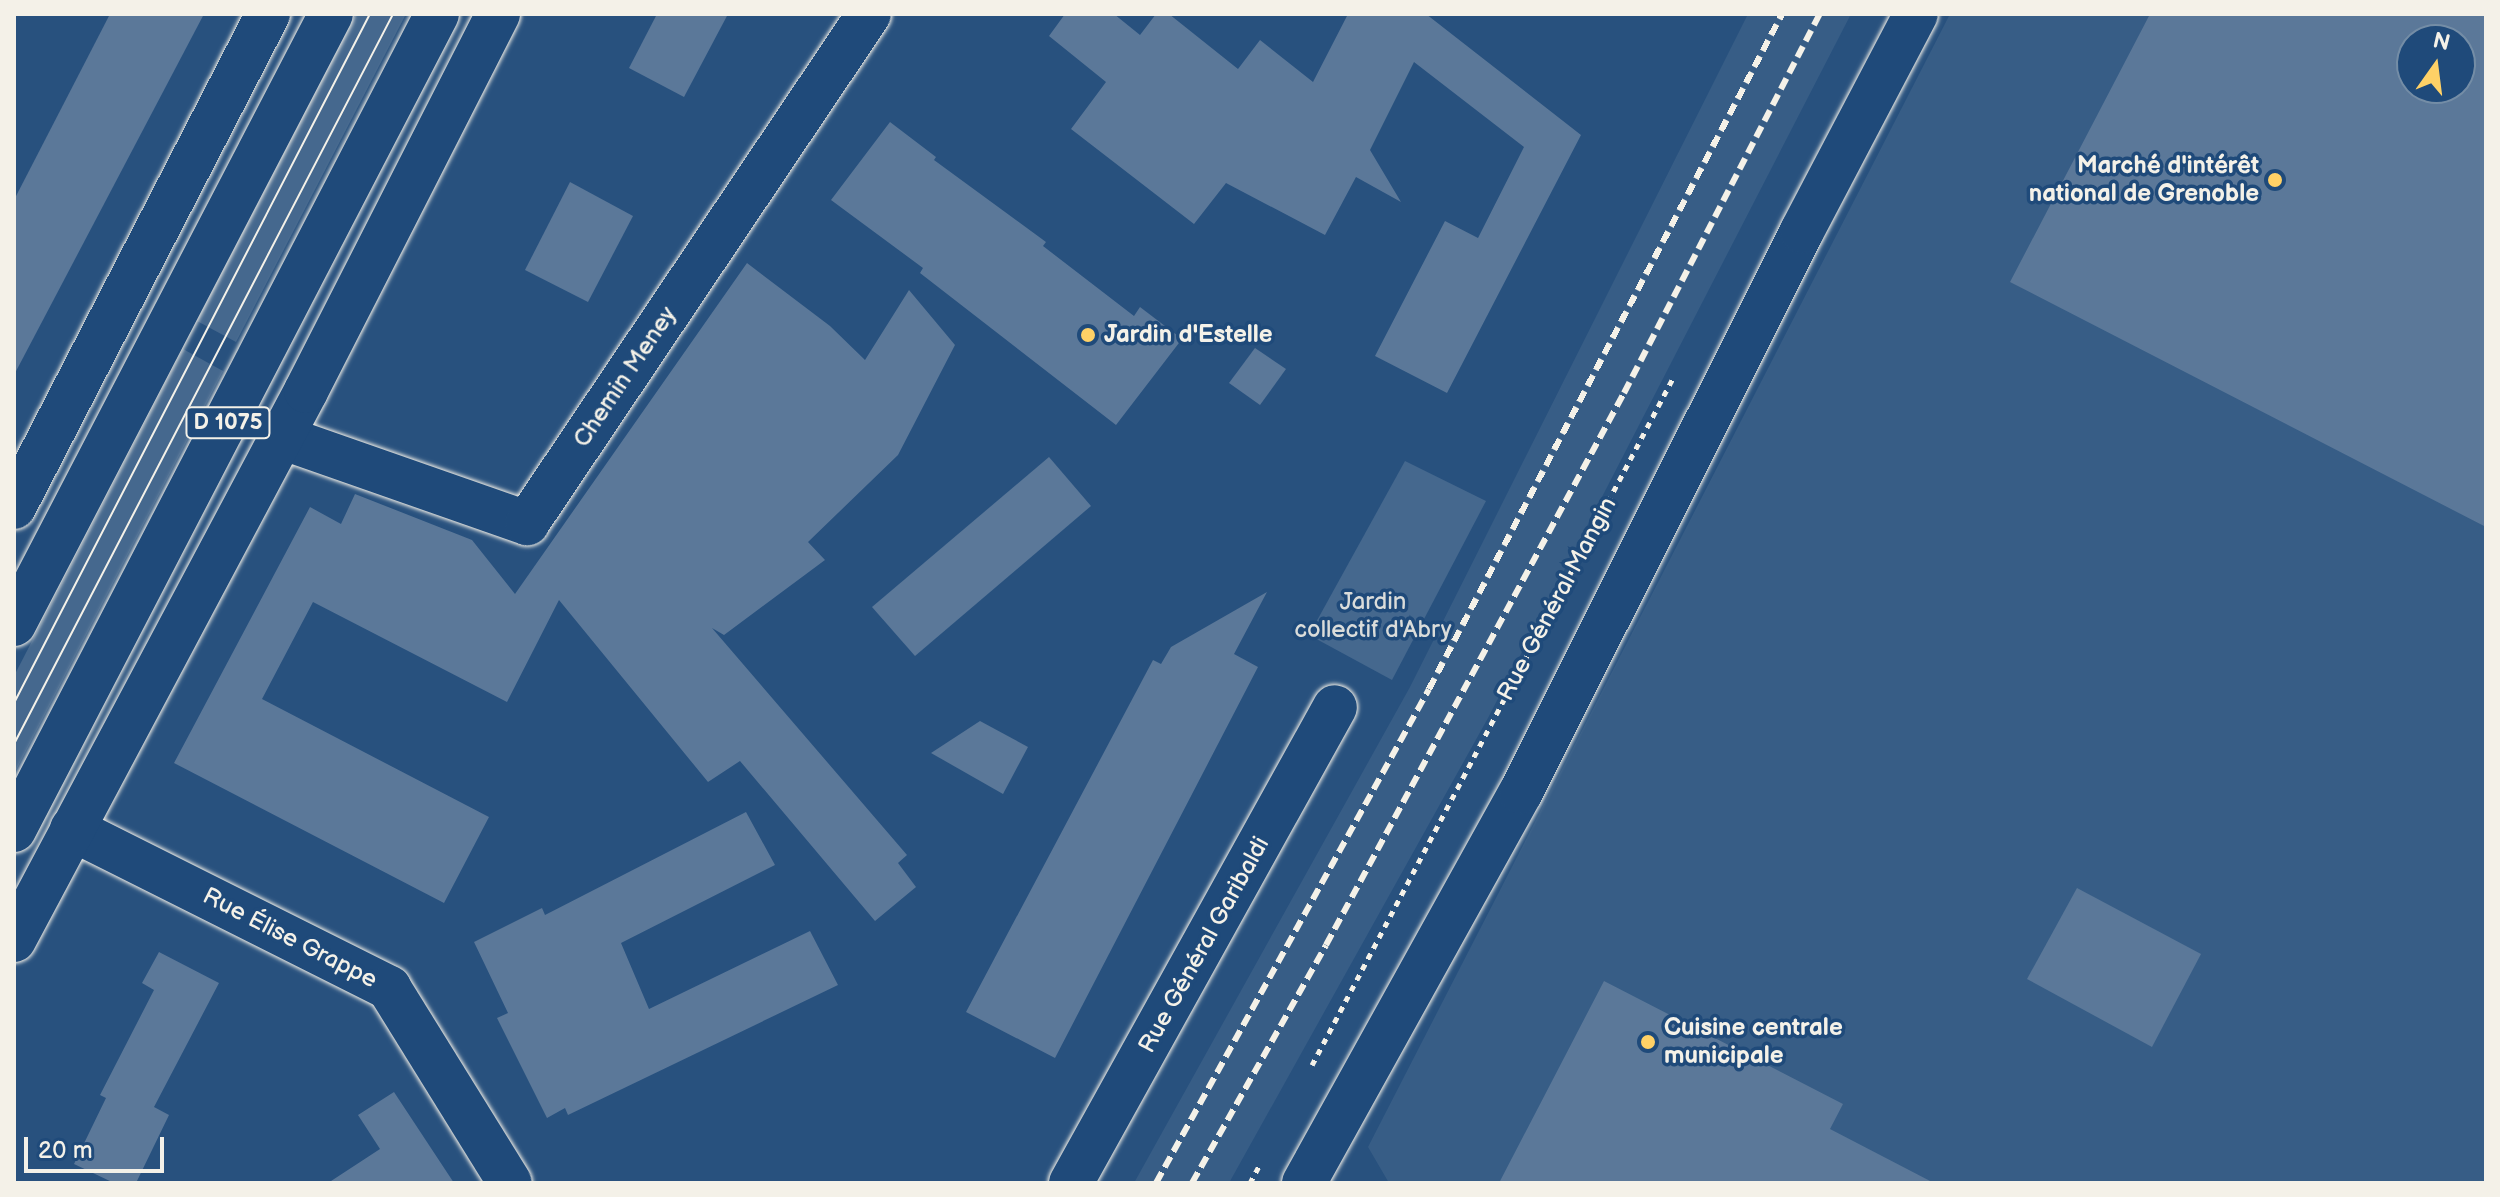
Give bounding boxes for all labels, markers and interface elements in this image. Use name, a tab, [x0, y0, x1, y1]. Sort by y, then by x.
north arrow	[2396, 24, 2476, 104]
text: N	[2430, 27, 2453, 57]
place label: Marché d'intérêt national de Grenoble	[2029, 152, 2259, 208]
marker: Marché d'intérêt national de Grenoble	[2266, 171, 2284, 189]
street label: Chemin Meney	[567, 301, 683, 453]
place label: Jardin d'Estelle	[1104, 321, 1273, 349]
marker: Jardin d'Estelle	[1079, 326, 1097, 344]
road number: D 1075	[184, 405, 272, 441]
street label: Rue Général Mangin	[1491, 492, 1623, 706]
park label: Jardin collectif d'Abry	[1294, 588, 1452, 644]
street label: Rue Général Garibaldi	[1133, 832, 1275, 1058]
street label: Rue Élise Grappe	[198, 882, 382, 994]
place label: Cuisine centrale municipale	[1664, 1014, 1843, 1070]
marker: Cuisine centrale municipale	[1639, 1033, 1657, 1051]
scale bar	[28, 1121, 168, 1171]
text: 20 m	[38, 1136, 93, 1165]

